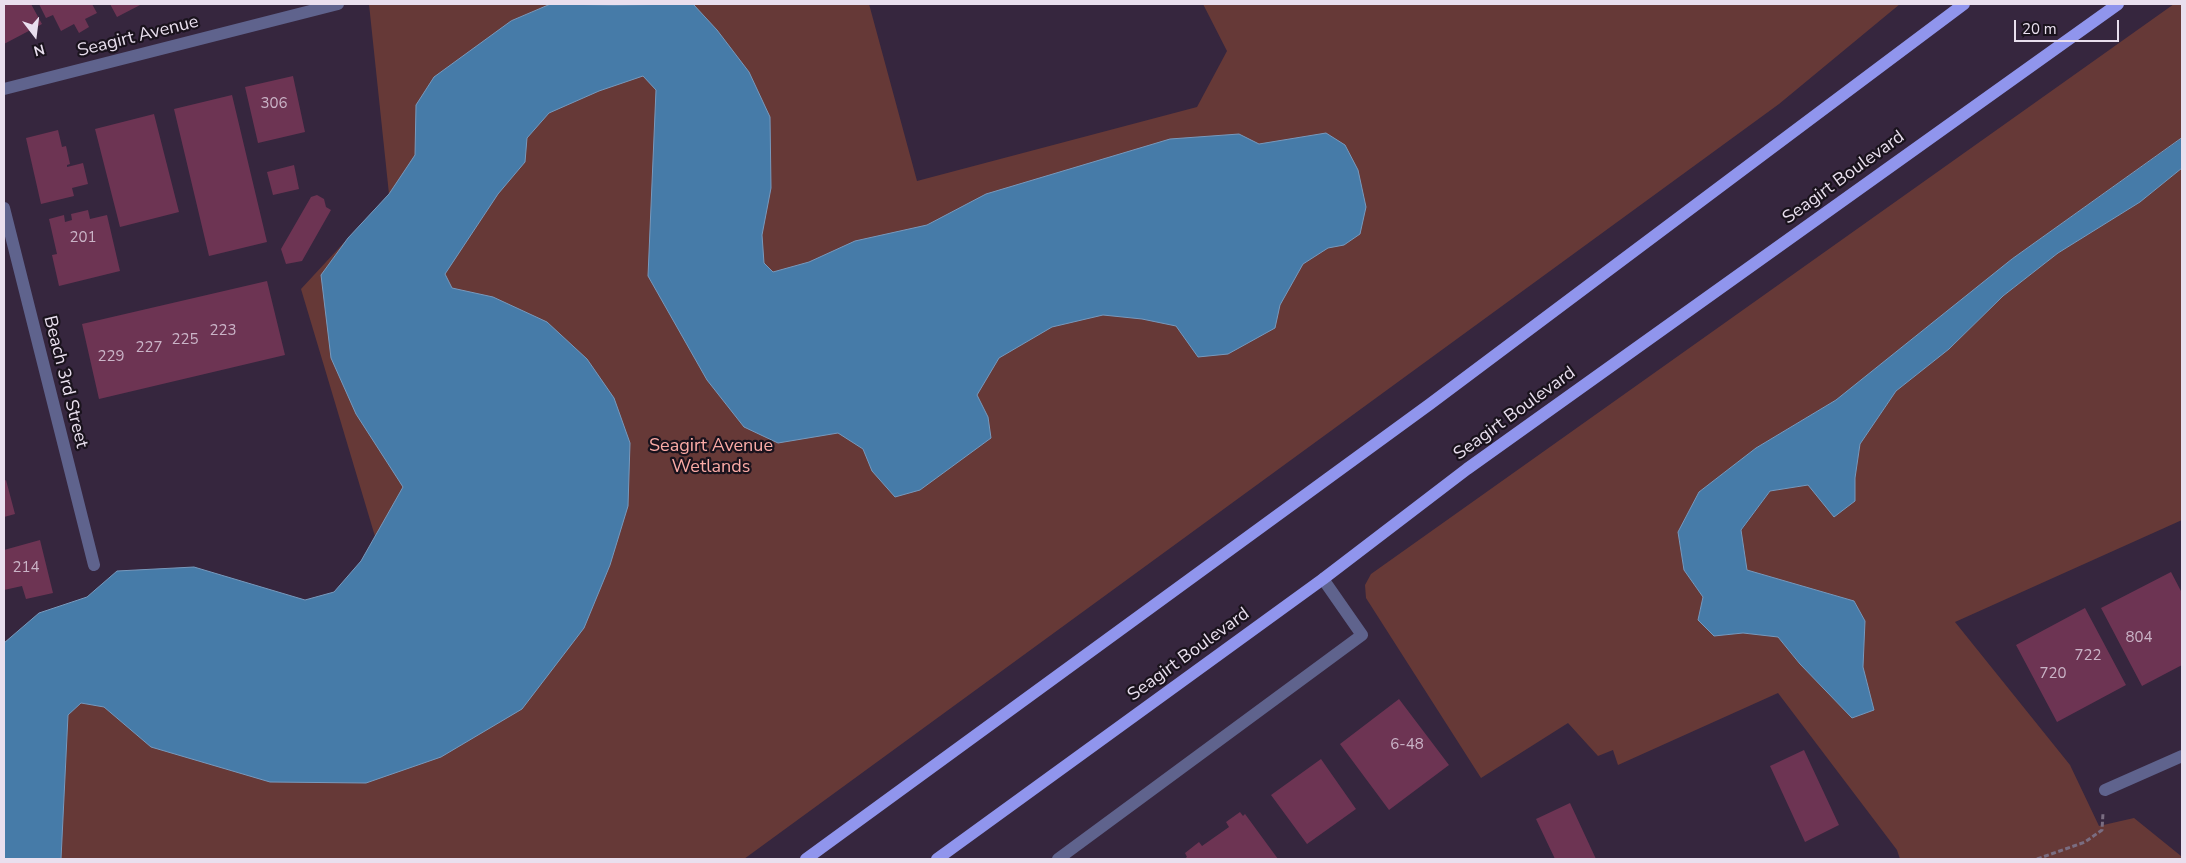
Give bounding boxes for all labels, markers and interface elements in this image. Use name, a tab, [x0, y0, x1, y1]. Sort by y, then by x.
north arrow	[10, 10, 60, 60]
scale bar	[2016, 10, 2121, 42]
street label: Seagirt Avenue	[75, 12, 201, 62]
text: 20 m	[2022, 19, 2057, 39]
text: N	[31, 39, 47, 61]
house number: 306	[261, 95, 287, 113]
street label: Seagirt Boulevard	[1779, 127, 1909, 229]
house number: 201	[70, 229, 96, 247]
street label: Beach 3rd Street	[38, 313, 92, 451]
house number: 223	[210, 322, 236, 340]
house number: 225	[172, 331, 198, 349]
house number: 227	[136, 339, 162, 357]
house number: 229	[98, 348, 124, 366]
street label: Seagirt Boulevard	[1450, 363, 1580, 465]
park label: Seagirt Avenue Wetlands	[649, 436, 773, 478]
house number: 214	[13, 559, 39, 577]
street label: Seagirt Boulevard	[1124, 604, 1254, 706]
house number: 804	[2126, 629, 2152, 647]
house number: 722	[2075, 647, 2101, 665]
house number: 720	[2040, 665, 2066, 683]
house number: 6-48	[1390, 736, 1424, 754]

